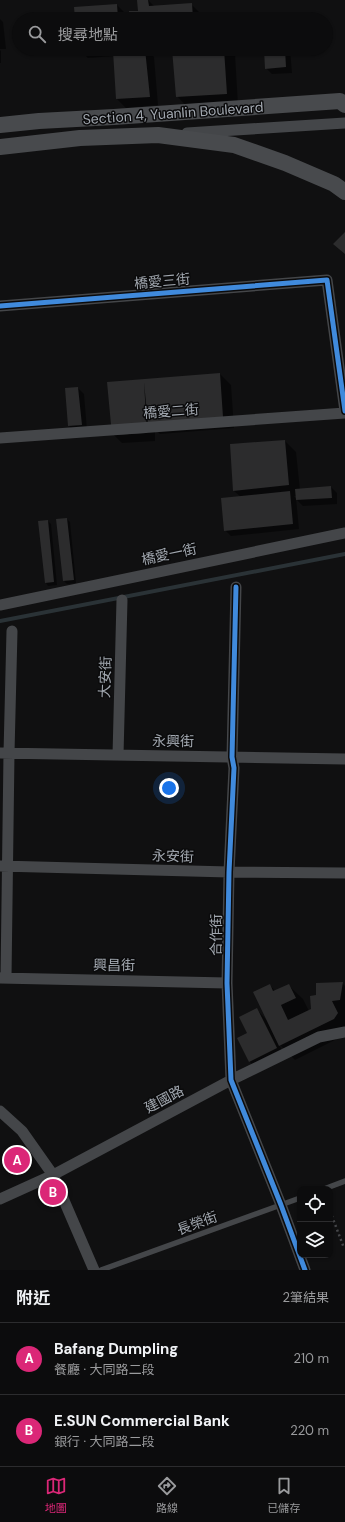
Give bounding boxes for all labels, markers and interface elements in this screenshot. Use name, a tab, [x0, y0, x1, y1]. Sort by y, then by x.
search box	[12, 12, 333, 56]
icon: search	[26, 23, 48, 45]
text: 搜尋地點	[58, 25, 118, 45]
street label: Section 4, Yuanlin Boulevard	[82, 98, 264, 128]
street label: 橋愛三街	[133, 270, 191, 292]
street label: 橋愛二街	[142, 400, 200, 422]
street label: 橋愛一街	[140, 539, 198, 569]
street label: 大安街	[95, 656, 115, 698]
street label: 永興街	[152, 732, 194, 750]
your location	[159, 778, 179, 798]
street label: 永安街	[152, 846, 194, 866]
street label: 合作街	[207, 914, 225, 956]
street label: 興昌街	[93, 956, 135, 974]
street label: 建國路	[141, 1081, 187, 1117]
pin: A	[4, 1145, 30, 1175]
pin: B	[40, 1177, 66, 1207]
map controls	[297, 1186, 333, 1258]
button: locate	[297, 1186, 333, 1222]
street label: 長榮街	[174, 1207, 220, 1239]
button: layers	[297, 1222, 333, 1258]
text: 附近	[16, 1287, 50, 1309]
text: 2筆結果	[283, 1289, 329, 1306]
text: Bafang Dumpling	[54, 1339, 178, 1359]
text: A	[24, 1350, 34, 1367]
text: 210 m	[294, 1350, 329, 1367]
text: 餐廳 · 大同路二段	[54, 1361, 155, 1378]
text: E.SUN Commercial Bank	[54, 1411, 230, 1431]
text: B	[25, 1422, 33, 1439]
text: 220 m	[290, 1422, 329, 1439]
text: 銀行 · 大同路二段	[54, 1433, 155, 1450]
tab: 地圖	[45, 1475, 67, 1515]
tab: 路線	[156, 1475, 178, 1515]
tab: 已儲存	[267, 1475, 300, 1515]

